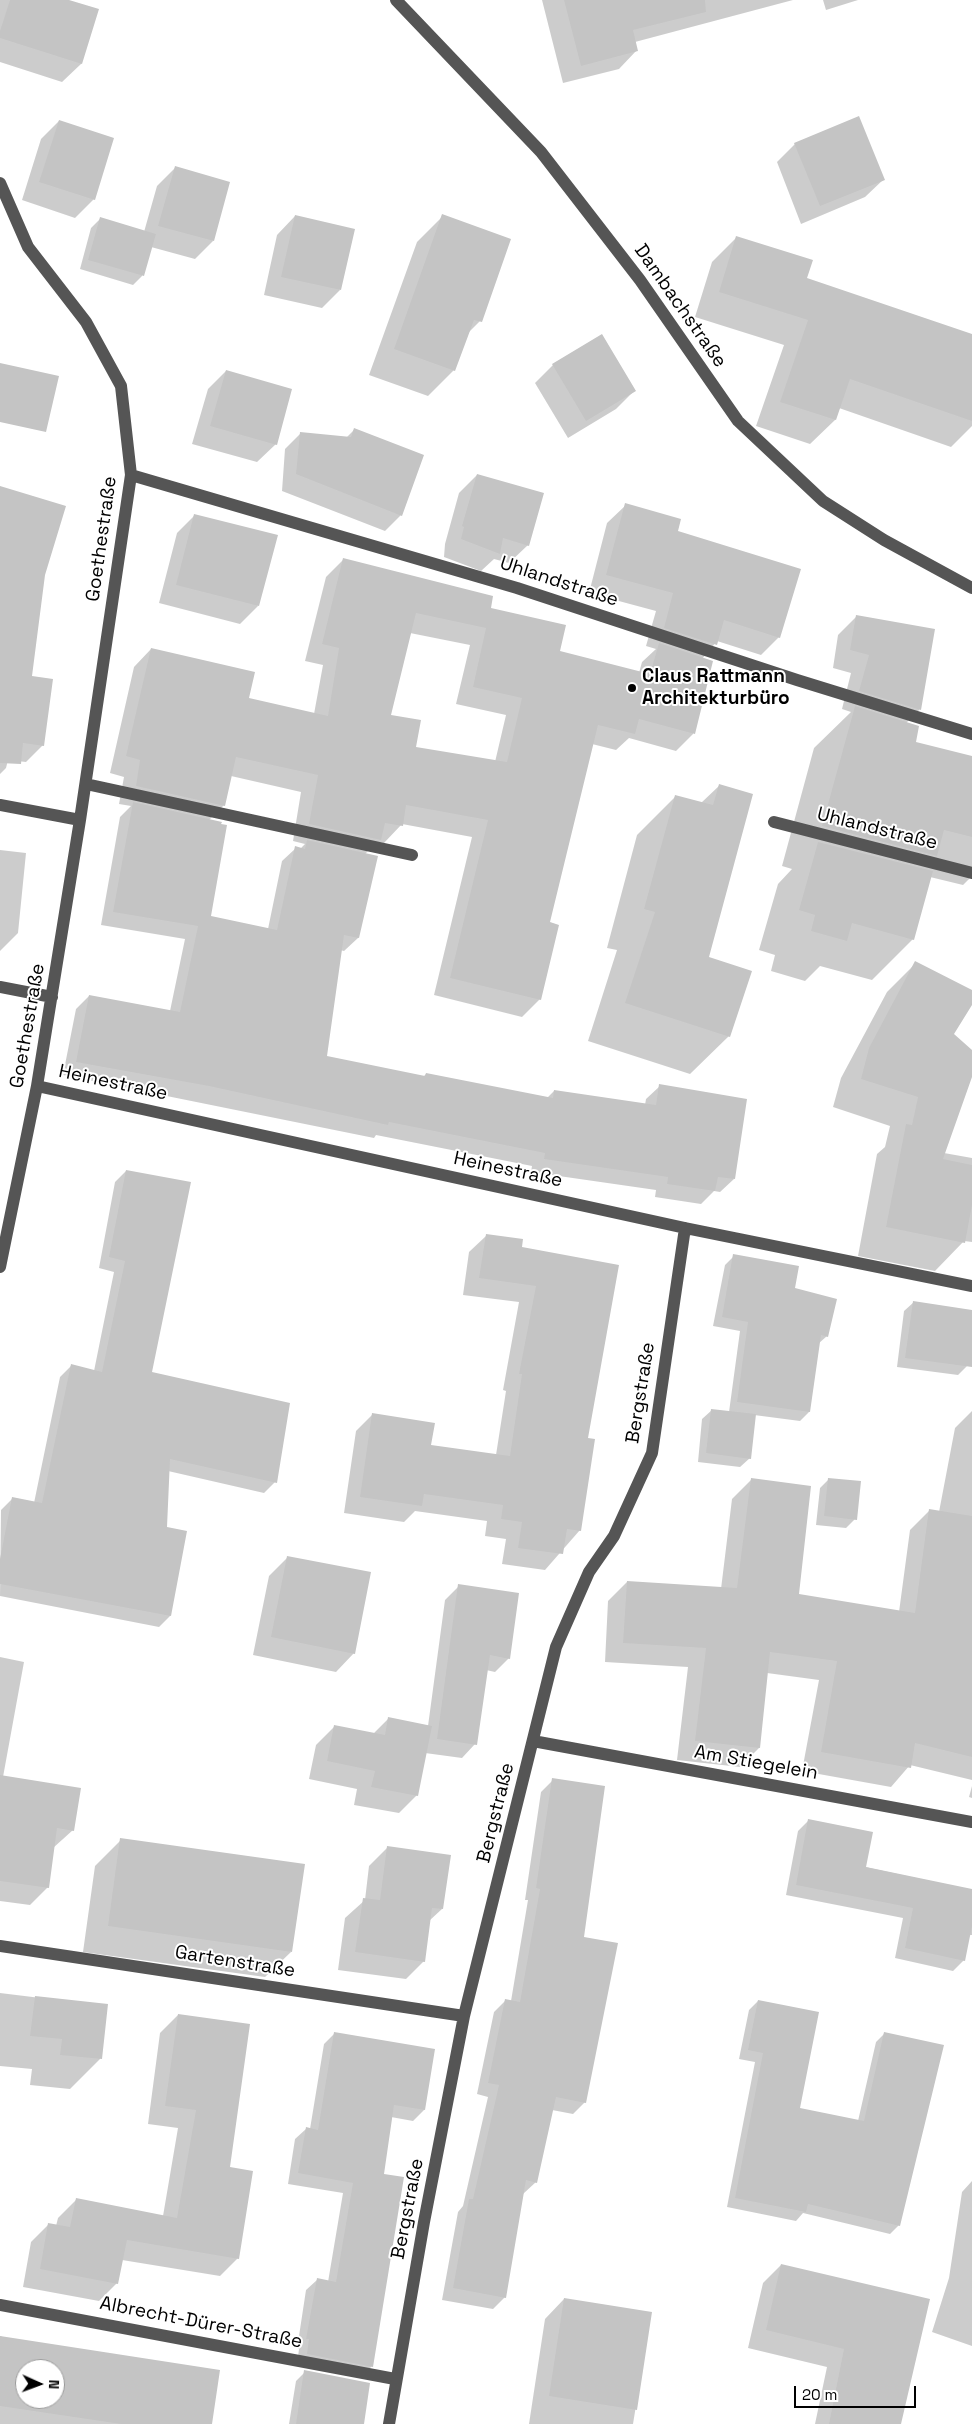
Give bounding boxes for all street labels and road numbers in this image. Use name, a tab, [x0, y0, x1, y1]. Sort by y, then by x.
street label: Dambachstraße	[629, 240, 731, 372]
street label: Goethestraße	[82, 475, 122, 603]
street label: Uhlandstraße	[497, 552, 621, 612]
street label: Uhlandstraße	[814, 803, 940, 855]
street label: Goethestraße	[6, 962, 50, 1090]
street label: Heinestraße	[56, 1060, 170, 1106]
street label: Heinestraße	[451, 1147, 565, 1193]
street label: Bergstraße	[622, 1341, 660, 1445]
street label: Am Stiegelein	[692, 1741, 820, 1785]
street label: Bergstraße	[473, 1761, 519, 1865]
street label: Gartenstraße	[173, 1941, 297, 1983]
street label: Bergstraße	[387, 2157, 429, 2261]
street label: Albrecht-Dürer-Straße	[98, 2292, 304, 2354]

